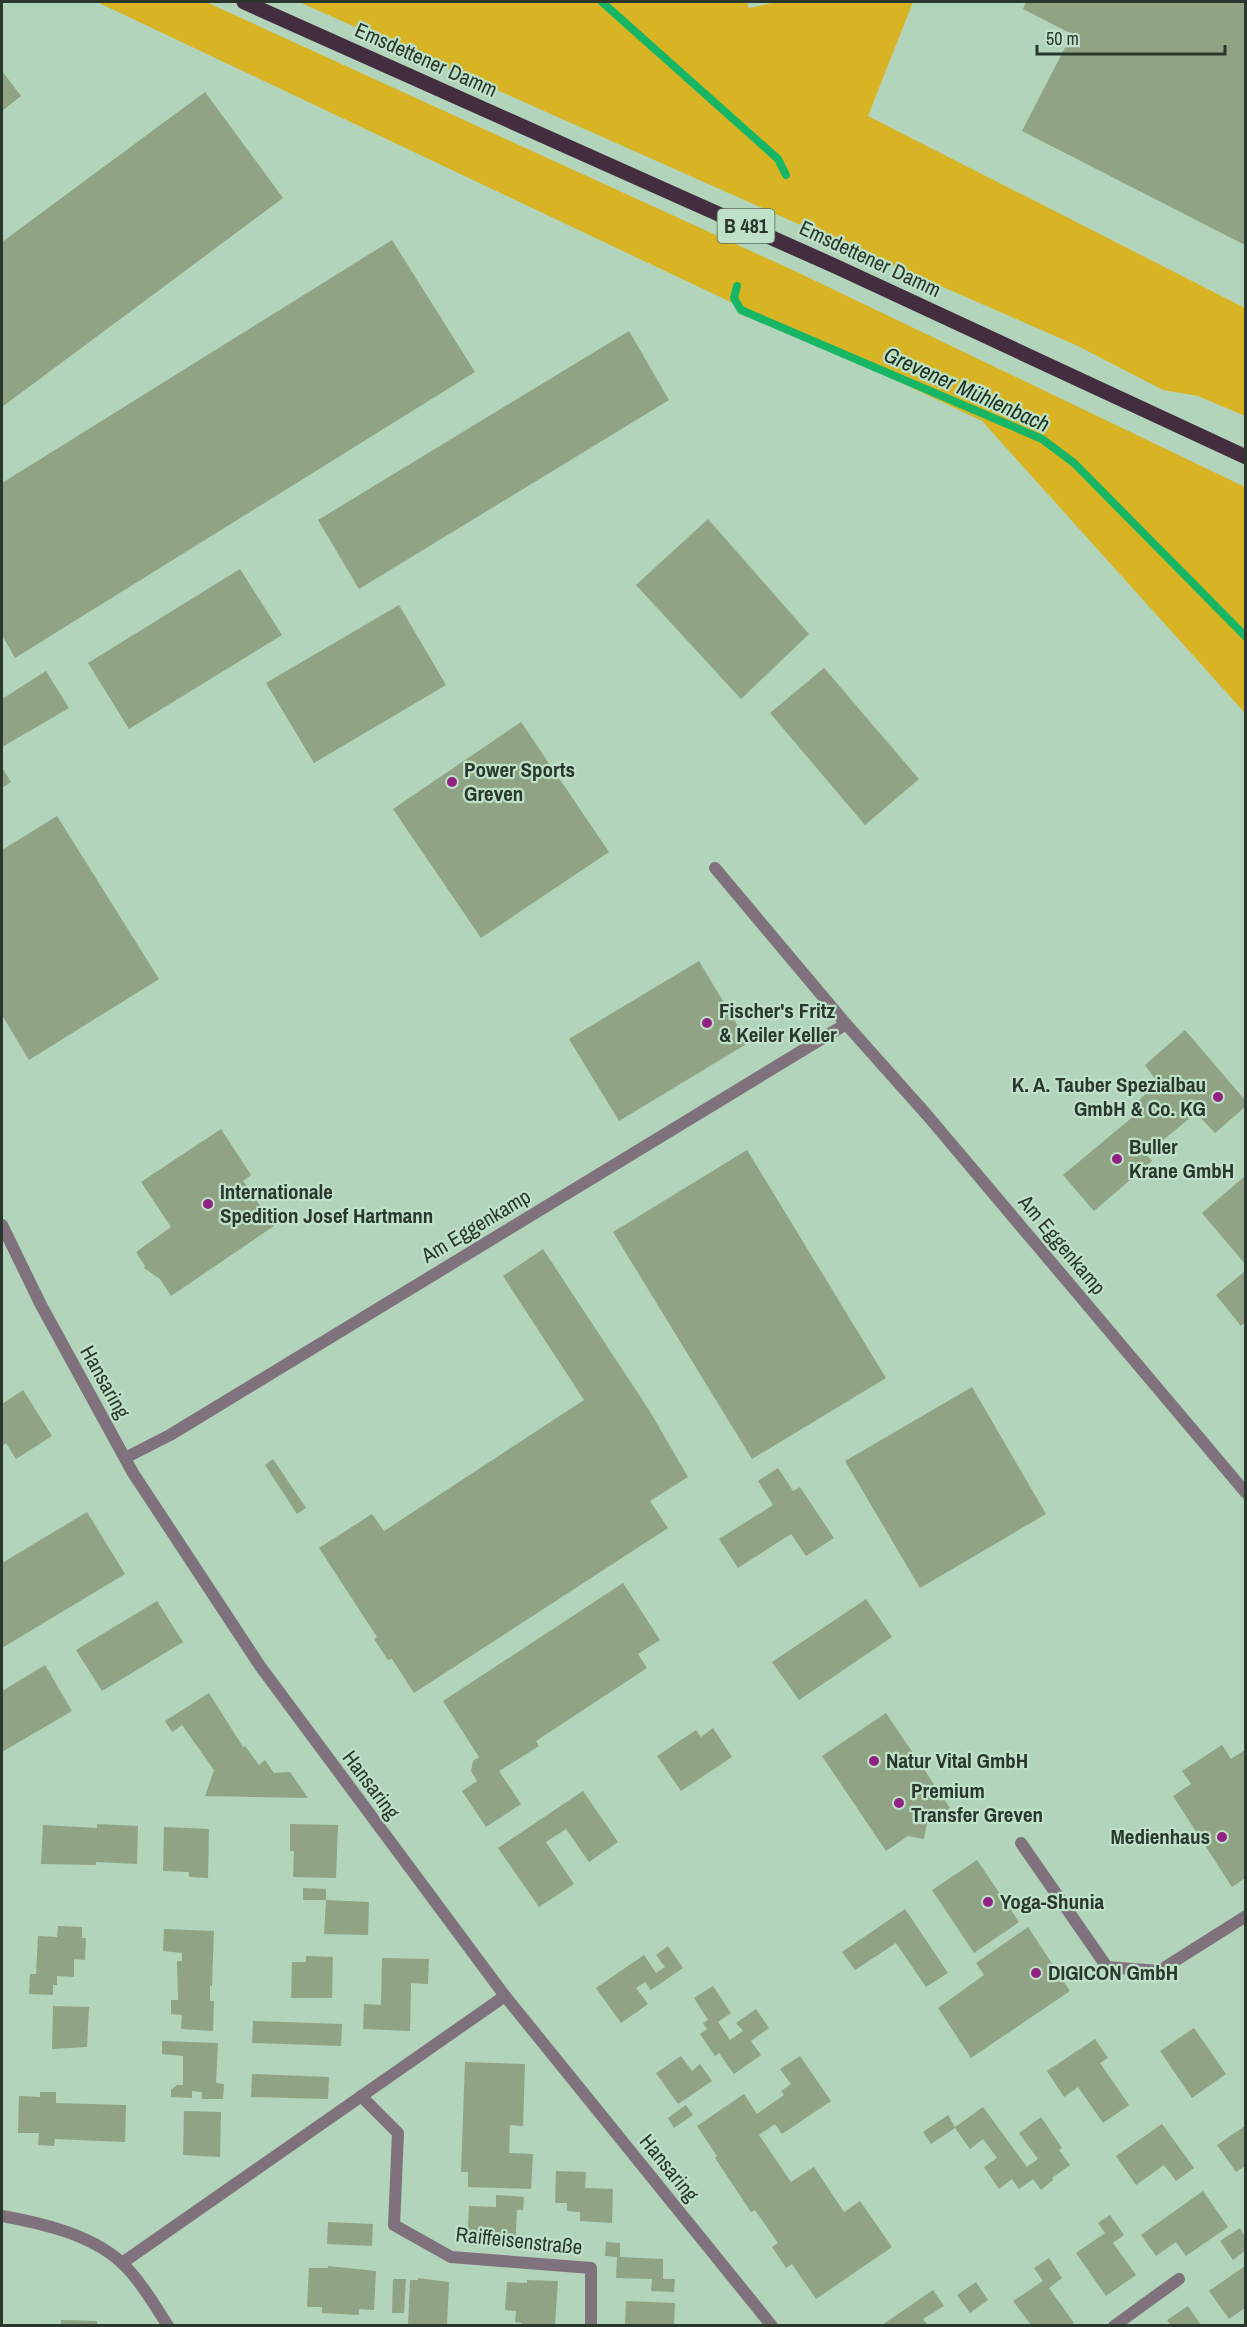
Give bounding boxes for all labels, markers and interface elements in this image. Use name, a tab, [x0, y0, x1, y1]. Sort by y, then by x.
street label: Emsdettener Damm	[350, 15, 502, 104]
scale bar	[1037, 18, 1224, 56]
text: 50 m	[1046, 26, 1079, 51]
road number: B 481	[718, 209, 774, 243]
street label: Emsdettener Damm	[795, 213, 946, 304]
water label: Grevener Mühlenbach	[879, 339, 1055, 439]
place label: Power Sports Greven	[464, 755, 575, 808]
marker: Power Sports Greven	[445, 775, 459, 789]
place label: Fischer's Fritz & Keiler Keller	[719, 996, 837, 1049]
marker: Fischer's Fritz & Keiler Keller	[700, 1016, 714, 1030]
place label: K. A. Tauber Spezialbau GmbH & Co. KG	[1012, 1070, 1206, 1123]
marker: K. A. Tauber Spezialbau GmbH & Co. KG	[1211, 1090, 1225, 1104]
place label: Buller Krane GmbH	[1129, 1132, 1234, 1185]
marker: Buller Krane GmbH	[1110, 1152, 1124, 1166]
place label: Internationale Spedition Josef Hartmann	[220, 1177, 433, 1230]
street label: Am Eggenkamp	[415, 1182, 536, 1270]
street label: Am Eggenkamp	[1011, 1188, 1113, 1301]
marker: Internationale Spedition Josef Hartmann	[201, 1197, 215, 1211]
street label: Hansaring	[73, 1340, 138, 1424]
street label: Hansaring	[336, 1744, 407, 1825]
place label: Natur Vital GmbH	[886, 1746, 1028, 1775]
marker: Natur Vital GmbH	[867, 1754, 881, 1768]
place label: Premium Transfer Greven	[911, 1776, 1043, 1829]
marker: Premium Transfer Greven	[892, 1796, 906, 1810]
place label: Medienhaus	[1110, 1822, 1210, 1851]
marker: Medienhaus	[1215, 1830, 1229, 1844]
place label: Yoga-Shunia	[1000, 1887, 1104, 1916]
marker: Yoga-Shunia	[981, 1895, 995, 1909]
place label: DIGICON GmbH	[1048, 1958, 1178, 1987]
marker: DIGICON GmbH	[1029, 1966, 1043, 1980]
street label: Hansaring	[633, 2128, 706, 2208]
street label: Raiffeisenstraße	[454, 2219, 584, 2262]

